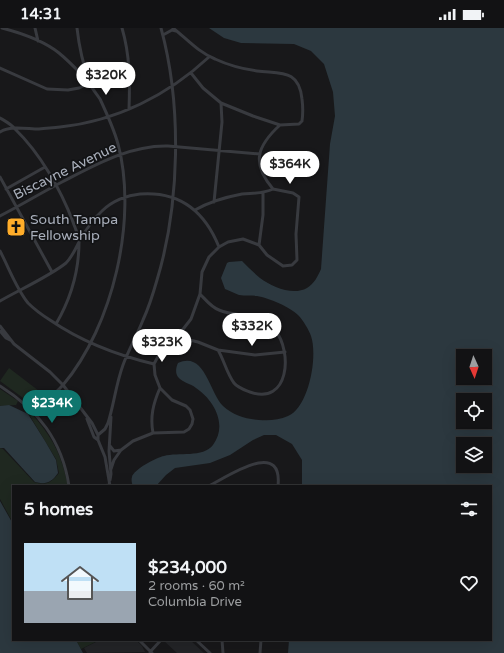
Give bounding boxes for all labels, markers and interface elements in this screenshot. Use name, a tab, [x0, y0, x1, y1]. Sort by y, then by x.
text: 14:31	[20, 5, 62, 23]
pin: $320K	[78, 62, 134, 96]
text: $320K	[85, 67, 127, 83]
street label: Biscayne Avenue	[11, 139, 119, 203]
pin: $364K	[262, 151, 318, 185]
text: $364K	[269, 156, 311, 172]
place label: South Tampa Fellowship	[30, 211, 118, 244]
church icon: South Tampa Fellowship	[5, 216, 27, 238]
pin: $332K	[224, 313, 280, 347]
text: $332K	[231, 318, 273, 334]
pin: $323K	[134, 329, 190, 363]
text: $323K	[141, 334, 183, 350]
north arrow	[456, 349, 492, 385]
map controls	[456, 349, 492, 473]
pin: $234K	[24, 390, 80, 424]
button: locate	[456, 393, 492, 429]
text: $234K	[31, 395, 73, 411]
button: layers	[456, 437, 492, 473]
icon: filters	[458, 498, 480, 520]
text: 5 homes	[24, 499, 93, 520]
text: $234,000	[148, 557, 227, 578]
icon: home	[56, 559, 104, 607]
icon: heart	[458, 572, 480, 594]
text: 2 rooms · 60 m²	[148, 578, 245, 594]
text: Columbia Drive	[148, 594, 242, 610]

